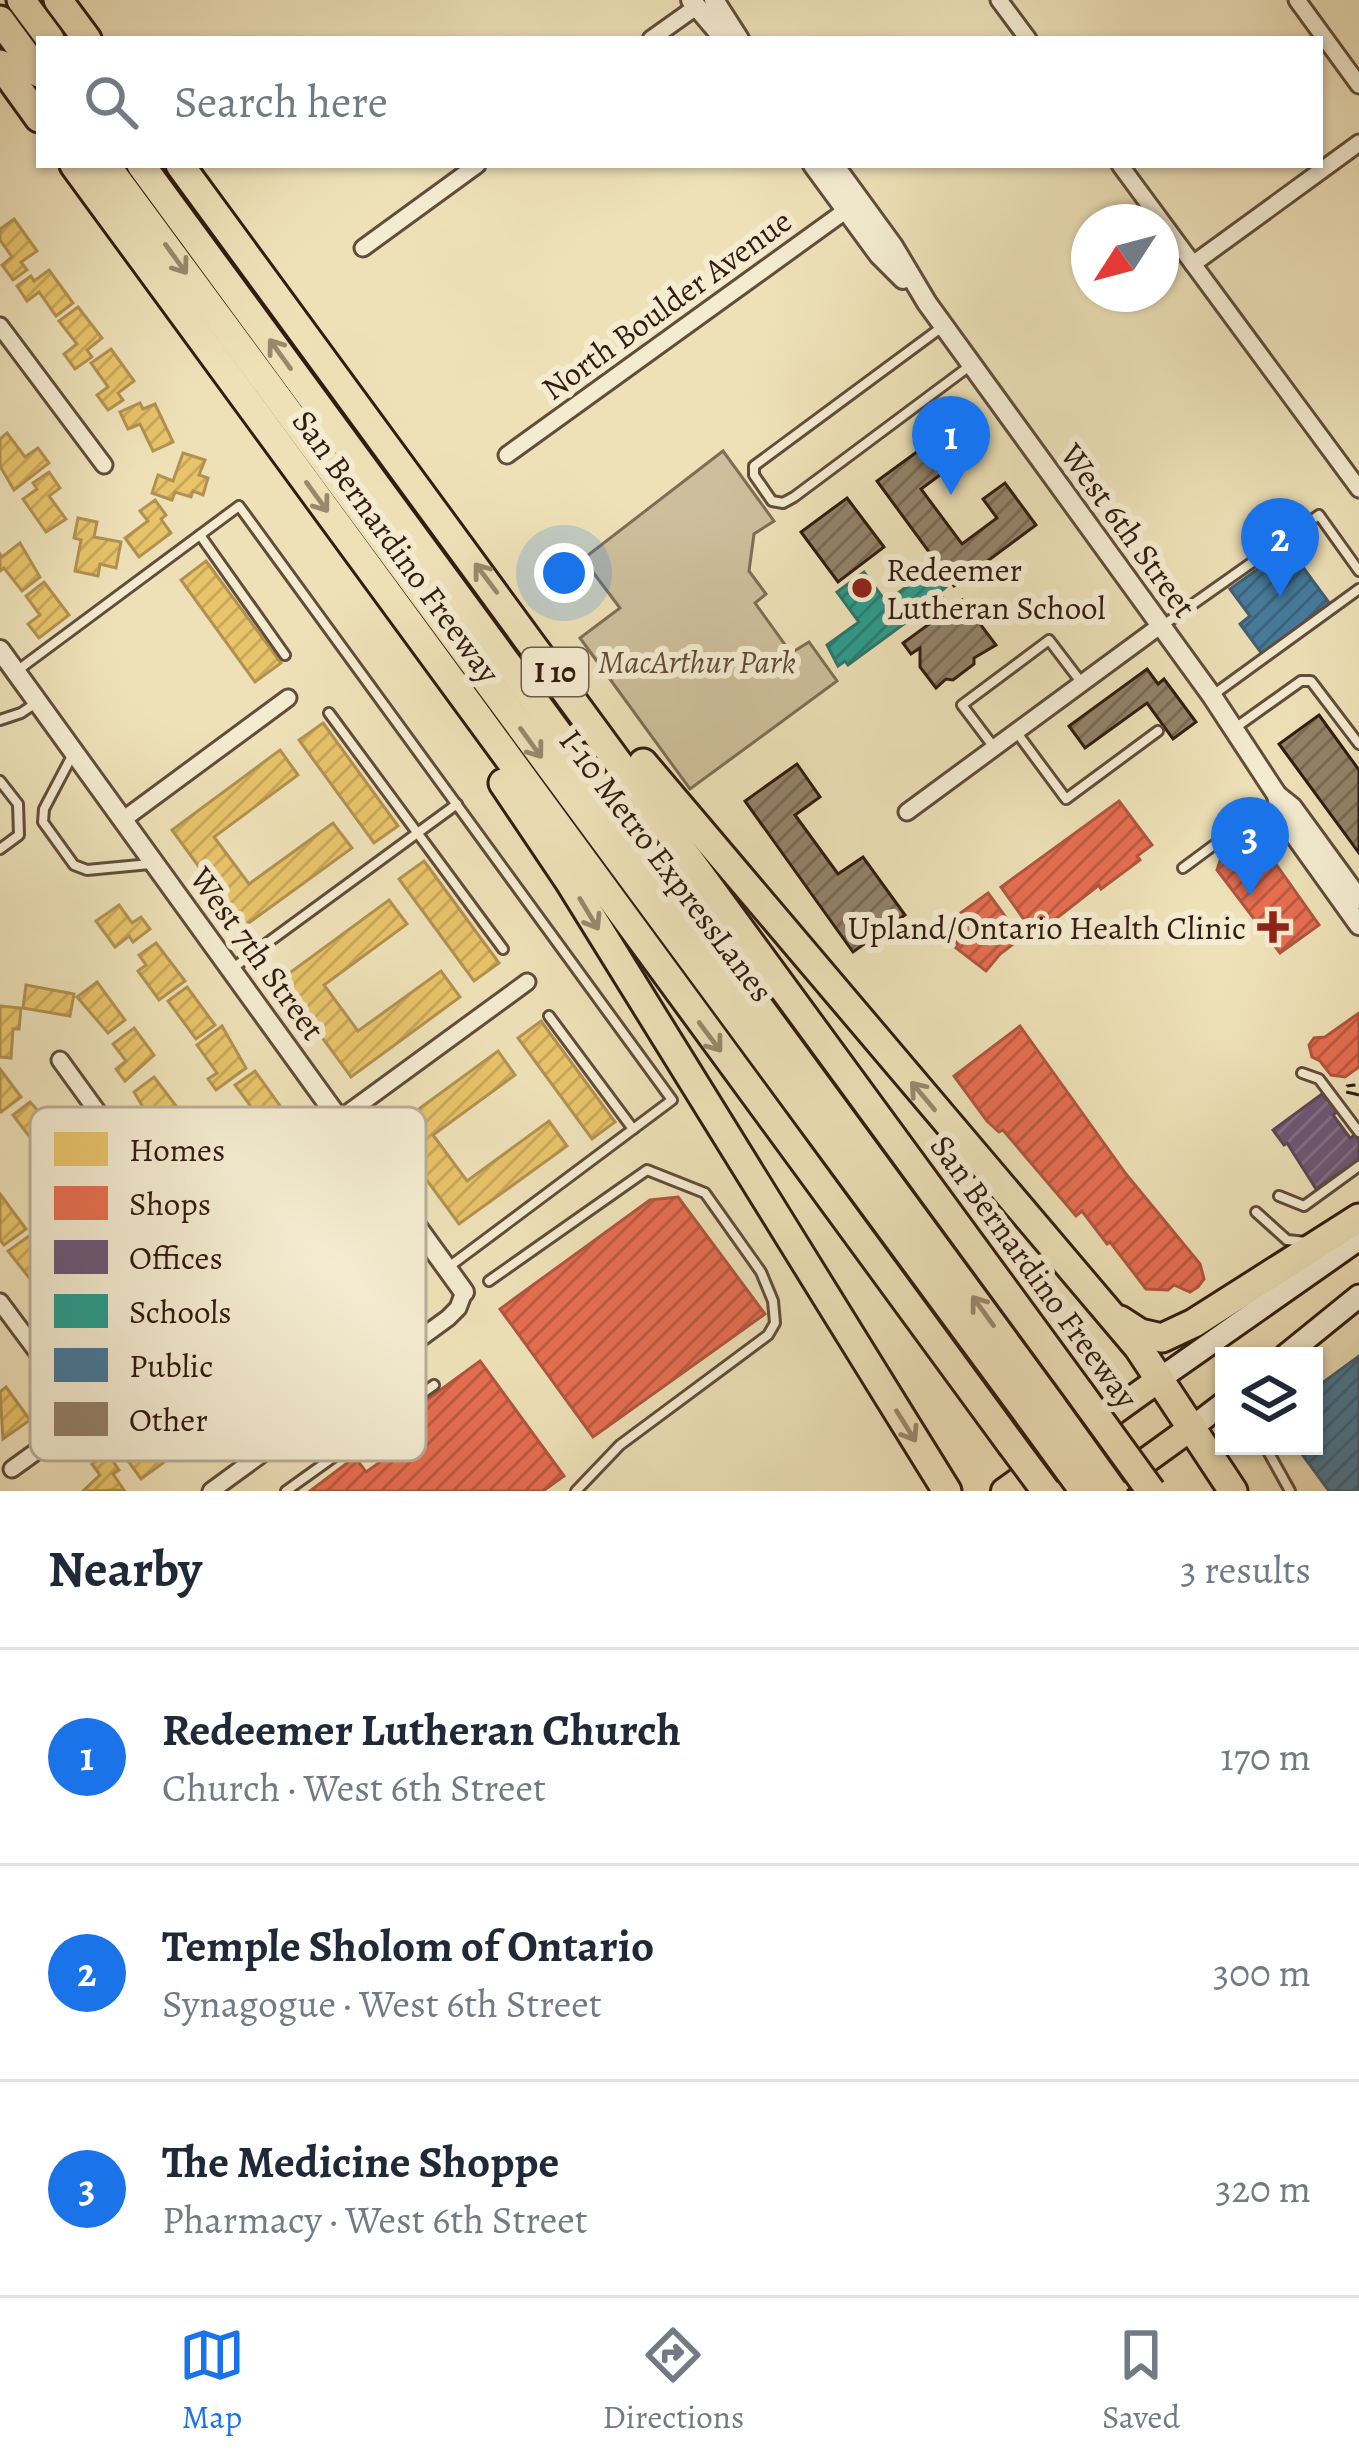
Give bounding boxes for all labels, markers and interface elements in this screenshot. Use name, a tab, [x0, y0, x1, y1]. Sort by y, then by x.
search box	[36, 36, 1323, 168]
icon: search	[78, 69, 144, 135]
text: Search here	[174, 71, 388, 133]
street label: North Boulder Avenue	[532, 198, 800, 410]
north arrow	[1071, 204, 1179, 312]
one-way arrow	[162, 242, 188, 275]
one-way arrow	[267, 338, 293, 371]
pin: 1	[912, 396, 990, 495]
street label: San Bernardino Freeway	[282, 400, 511, 692]
street label: West 6th Street	[1049, 433, 1207, 627]
one-way arrow	[303, 480, 329, 513]
pin: 2	[1241, 498, 1319, 597]
your location	[534, 543, 594, 603]
place label: Redeemer Lutheran School	[886, 547, 1106, 630]
one-way arrow	[473, 562, 499, 595]
marker: Redeemer Lutheran School	[849, 575, 875, 601]
park label: MacArthur Park	[598, 639, 796, 684]
road number: I 10	[522, 648, 588, 696]
street label: I-10 Metro ExpressLanes	[549, 720, 784, 1011]
one-way arrow	[517, 726, 543, 759]
pin: 3	[1211, 797, 1289, 896]
street label: West 7th Street	[179, 857, 336, 1049]
one-way arrow	[577, 896, 601, 930]
place label: Upland/Ontario Health Clinic	[848, 905, 1246, 950]
marker: Upland/Ontario Health Clinic	[1257, 911, 1289, 943]
one-way arrow	[697, 1020, 722, 1053]
one-way arrow	[910, 1081, 937, 1112]
legend	[30, 1107, 426, 1461]
street label: San Bernardino Freeway	[920, 1125, 1149, 1417]
text: Homes	[129, 1127, 225, 1172]
text: Shops	[129, 1181, 211, 1226]
text: Offices	[129, 1235, 223, 1280]
text: Schools	[129, 1289, 232, 1334]
one-way arrow	[970, 1296, 996, 1328]
text: Public	[129, 1343, 213, 1388]
map controls	[1215, 1347, 1323, 1455]
button: layers	[1215, 1347, 1323, 1455]
text: Other	[129, 1397, 208, 1442]
one-way arrow	[894, 1408, 919, 1442]
text: Nearby	[48, 1534, 202, 1604]
text: 3 results	[1180, 1543, 1311, 1596]
text: Redeemer Lutheran Church	[162, 1699, 681, 1761]
text: 1	[80, 1730, 94, 1783]
text: 170 m	[1220, 1730, 1311, 1783]
text: Church · West 6th Street	[162, 1761, 546, 1814]
text: Temple Sholom of Ontario	[162, 1915, 654, 1977]
text: 2	[78, 1946, 96, 1999]
text: 300 m	[1213, 1946, 1311, 1999]
text: Synagogue · West 6th Street	[162, 1977, 602, 2030]
text: The Medicine Shoppe	[162, 2131, 559, 2193]
text: 3	[79, 2162, 95, 2215]
text: 320 m	[1215, 2162, 1311, 2215]
text: Pharmacy · West 6th Street	[162, 2193, 588, 2246]
tab: Map	[179, 2322, 245, 2439]
tab: Directions	[603, 2322, 744, 2439]
tab: Saved	[1102, 2322, 1180, 2439]

